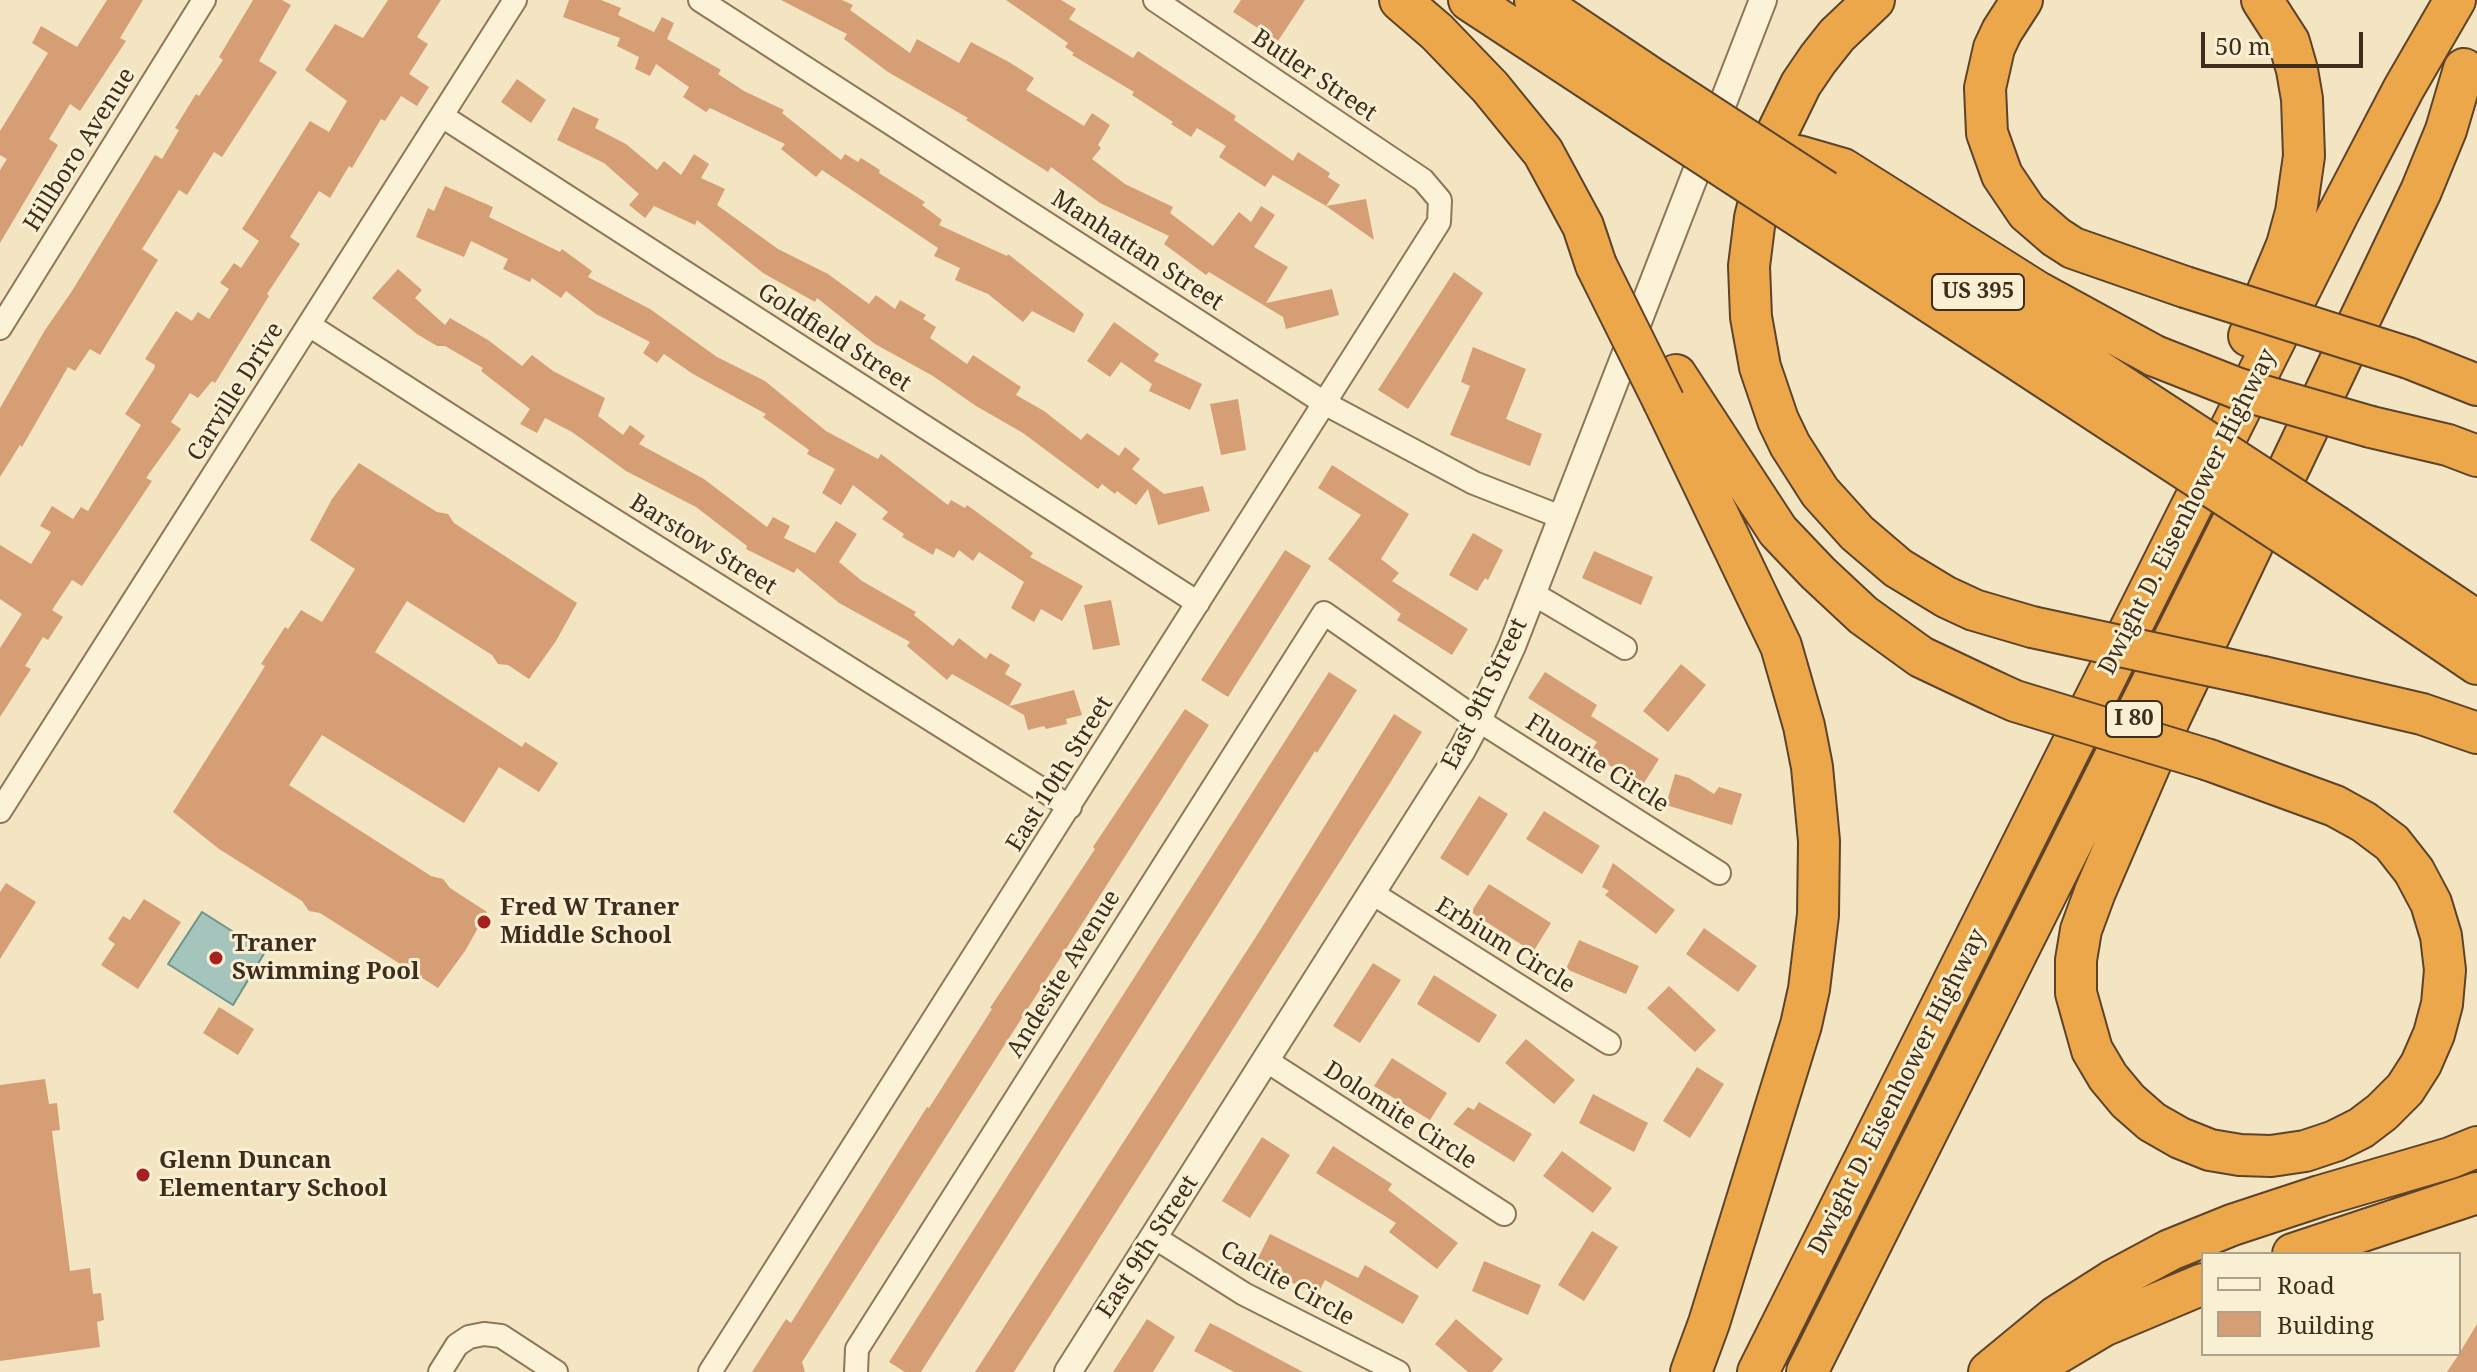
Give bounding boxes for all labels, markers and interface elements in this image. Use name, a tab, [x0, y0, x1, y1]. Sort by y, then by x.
scale bar	[2205, 16, 2367, 66]
street label: Butler Street	[1246, 24, 1382, 128]
text: 50 m	[2215, 29, 2271, 62]
street label: Hillboro Avenue	[18, 63, 142, 237]
street label: Manhattan Street	[1046, 185, 1228, 317]
road number: US 395	[1932, 274, 2024, 310]
street label: Goldfield Street	[752, 278, 916, 398]
street label: Carville Drive	[182, 317, 290, 467]
street label: Dwight D. Eisenhower Highway	[2093, 344, 2283, 680]
street label: Barstow Street	[624, 488, 782, 602]
street label: East 9th Street	[1436, 614, 1534, 774]
street label: East 10th Street	[1001, 691, 1119, 857]
road number: I 80	[2106, 701, 2162, 737]
street label: Fluorite Circle	[1520, 709, 1674, 819]
street label: Andesite Avenue	[1001, 885, 1127, 1063]
street label: Erbium Circle	[1430, 892, 1580, 1000]
place label: Fred W Traner Middle School	[500, 894, 679, 950]
marker: Fred W Traner Middle School	[475, 913, 493, 931]
street label: Dwight D. Eisenhower Highway	[1803, 924, 1993, 1260]
place label: Traner Swimming Pool	[232, 930, 419, 986]
marker: Traner Swimming Pool	[207, 949, 225, 967]
street label: Dolomite Circle	[1318, 1056, 1482, 1176]
place label: Glenn Duncan Elementary School	[159, 1147, 388, 1203]
marker: Glenn Duncan Elementary School	[134, 1166, 152, 1184]
street label: East 9th Street	[1091, 1170, 1205, 1324]
street label: Calcite Circle	[1215, 1235, 1359, 1333]
legend	[2201, 1252, 2461, 1356]
text: Road	[2277, 1268, 2335, 1301]
text: Building	[2277, 1308, 2374, 1341]

